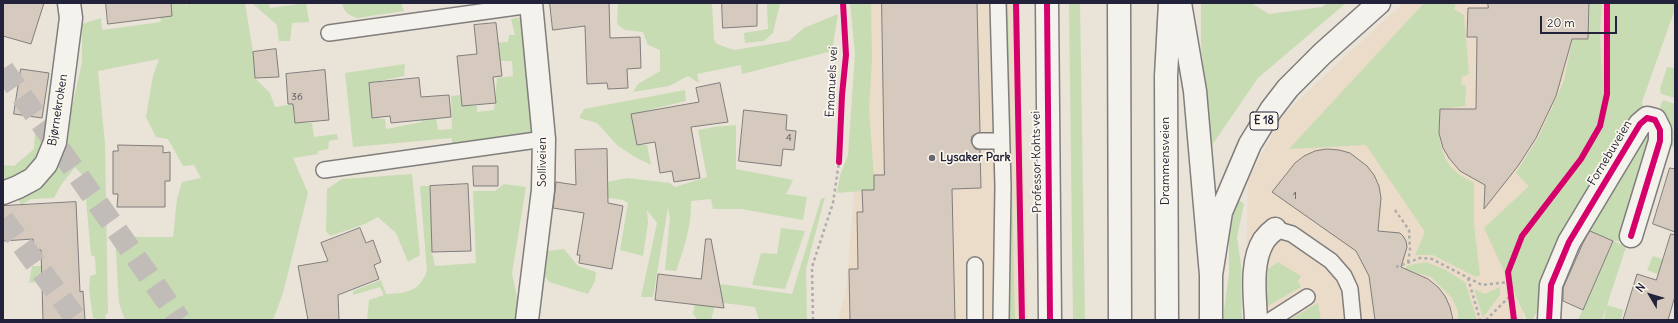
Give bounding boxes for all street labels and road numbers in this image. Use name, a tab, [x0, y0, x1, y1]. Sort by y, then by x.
street label: Emanuels vei	[823, 46, 841, 118]
street label: Bjørnekroken	[45, 73, 71, 147]
street label: Professor Kohts vei	[1029, 111, 1045, 213]
road number: E 18	[1250, 112, 1278, 130]
street label: Drammensveien	[1159, 117, 1173, 205]
street label: Fornebuveien	[1585, 118, 1635, 188]
street label: Solliveien	[536, 137, 550, 187]

